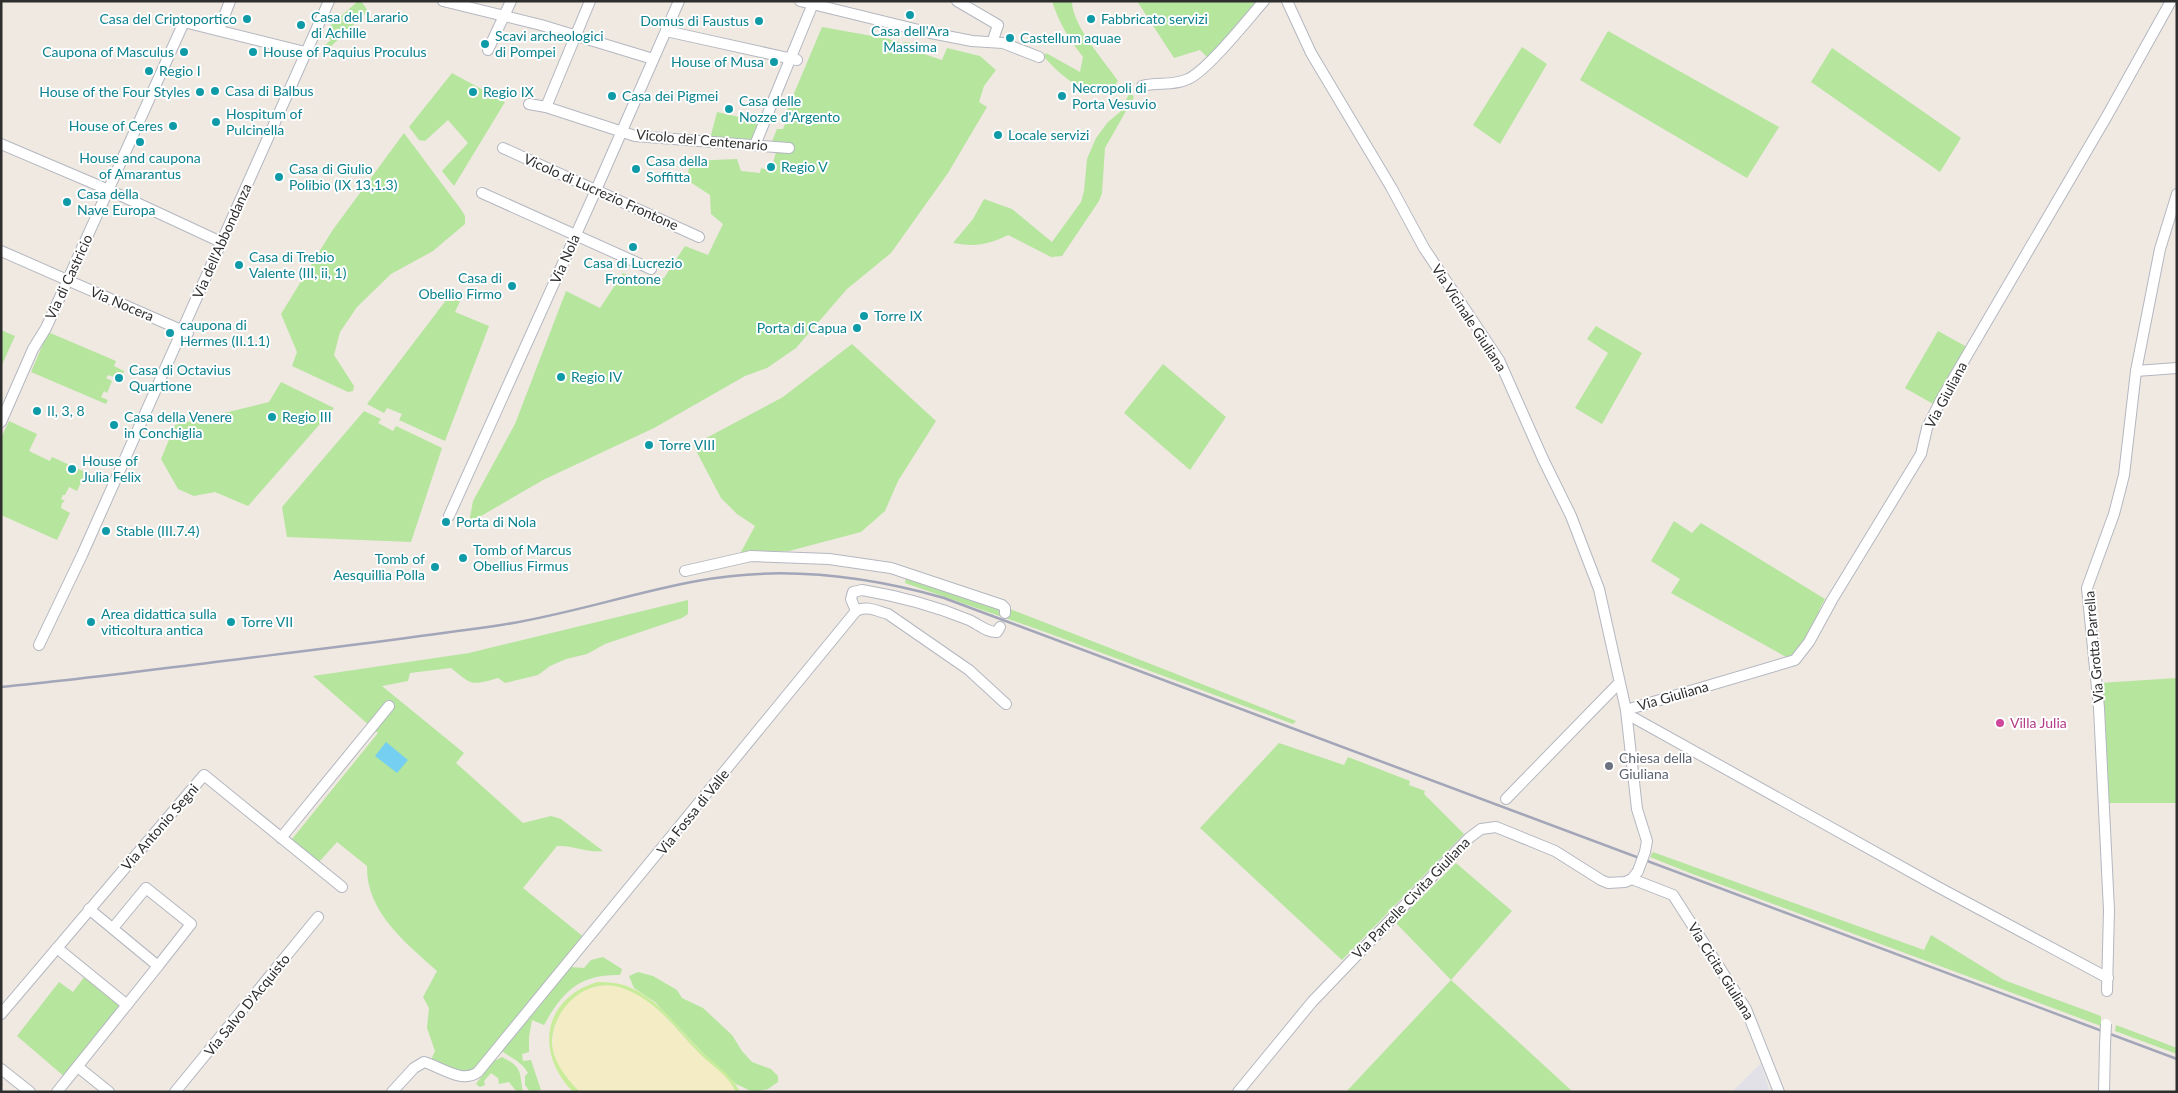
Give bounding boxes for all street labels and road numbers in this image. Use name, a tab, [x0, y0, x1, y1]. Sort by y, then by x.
street label: Vicolo del Centenario	[635, 125, 769, 154]
street label: Vicolo di Lucrezio Frontone	[521, 150, 681, 233]
street label: Via dell'Abbondanza	[189, 181, 255, 301]
street label: Via di Castricio	[41, 231, 96, 322]
street label: Via Nola	[546, 232, 583, 286]
street label: Via Vicinale Giuliana	[1428, 261, 1510, 375]
street label: Via Nocera	[88, 282, 157, 325]
street label: Via Giuliana	[1921, 358, 1970, 431]
street label: Via Grotta Parrella	[2080, 590, 2107, 704]
street label: Via Giuliana	[1635, 677, 1710, 714]
street label: Via Fossa di Valle	[653, 766, 732, 858]
street label: Via Antonio Segni	[117, 780, 202, 873]
street label: Via Parrelle Civita Giuliana	[1348, 833, 1473, 962]
street label: Via Cicita Giuliana	[1685, 919, 1758, 1023]
street label: Via Salvo D'Acquisto	[200, 950, 293, 1059]

